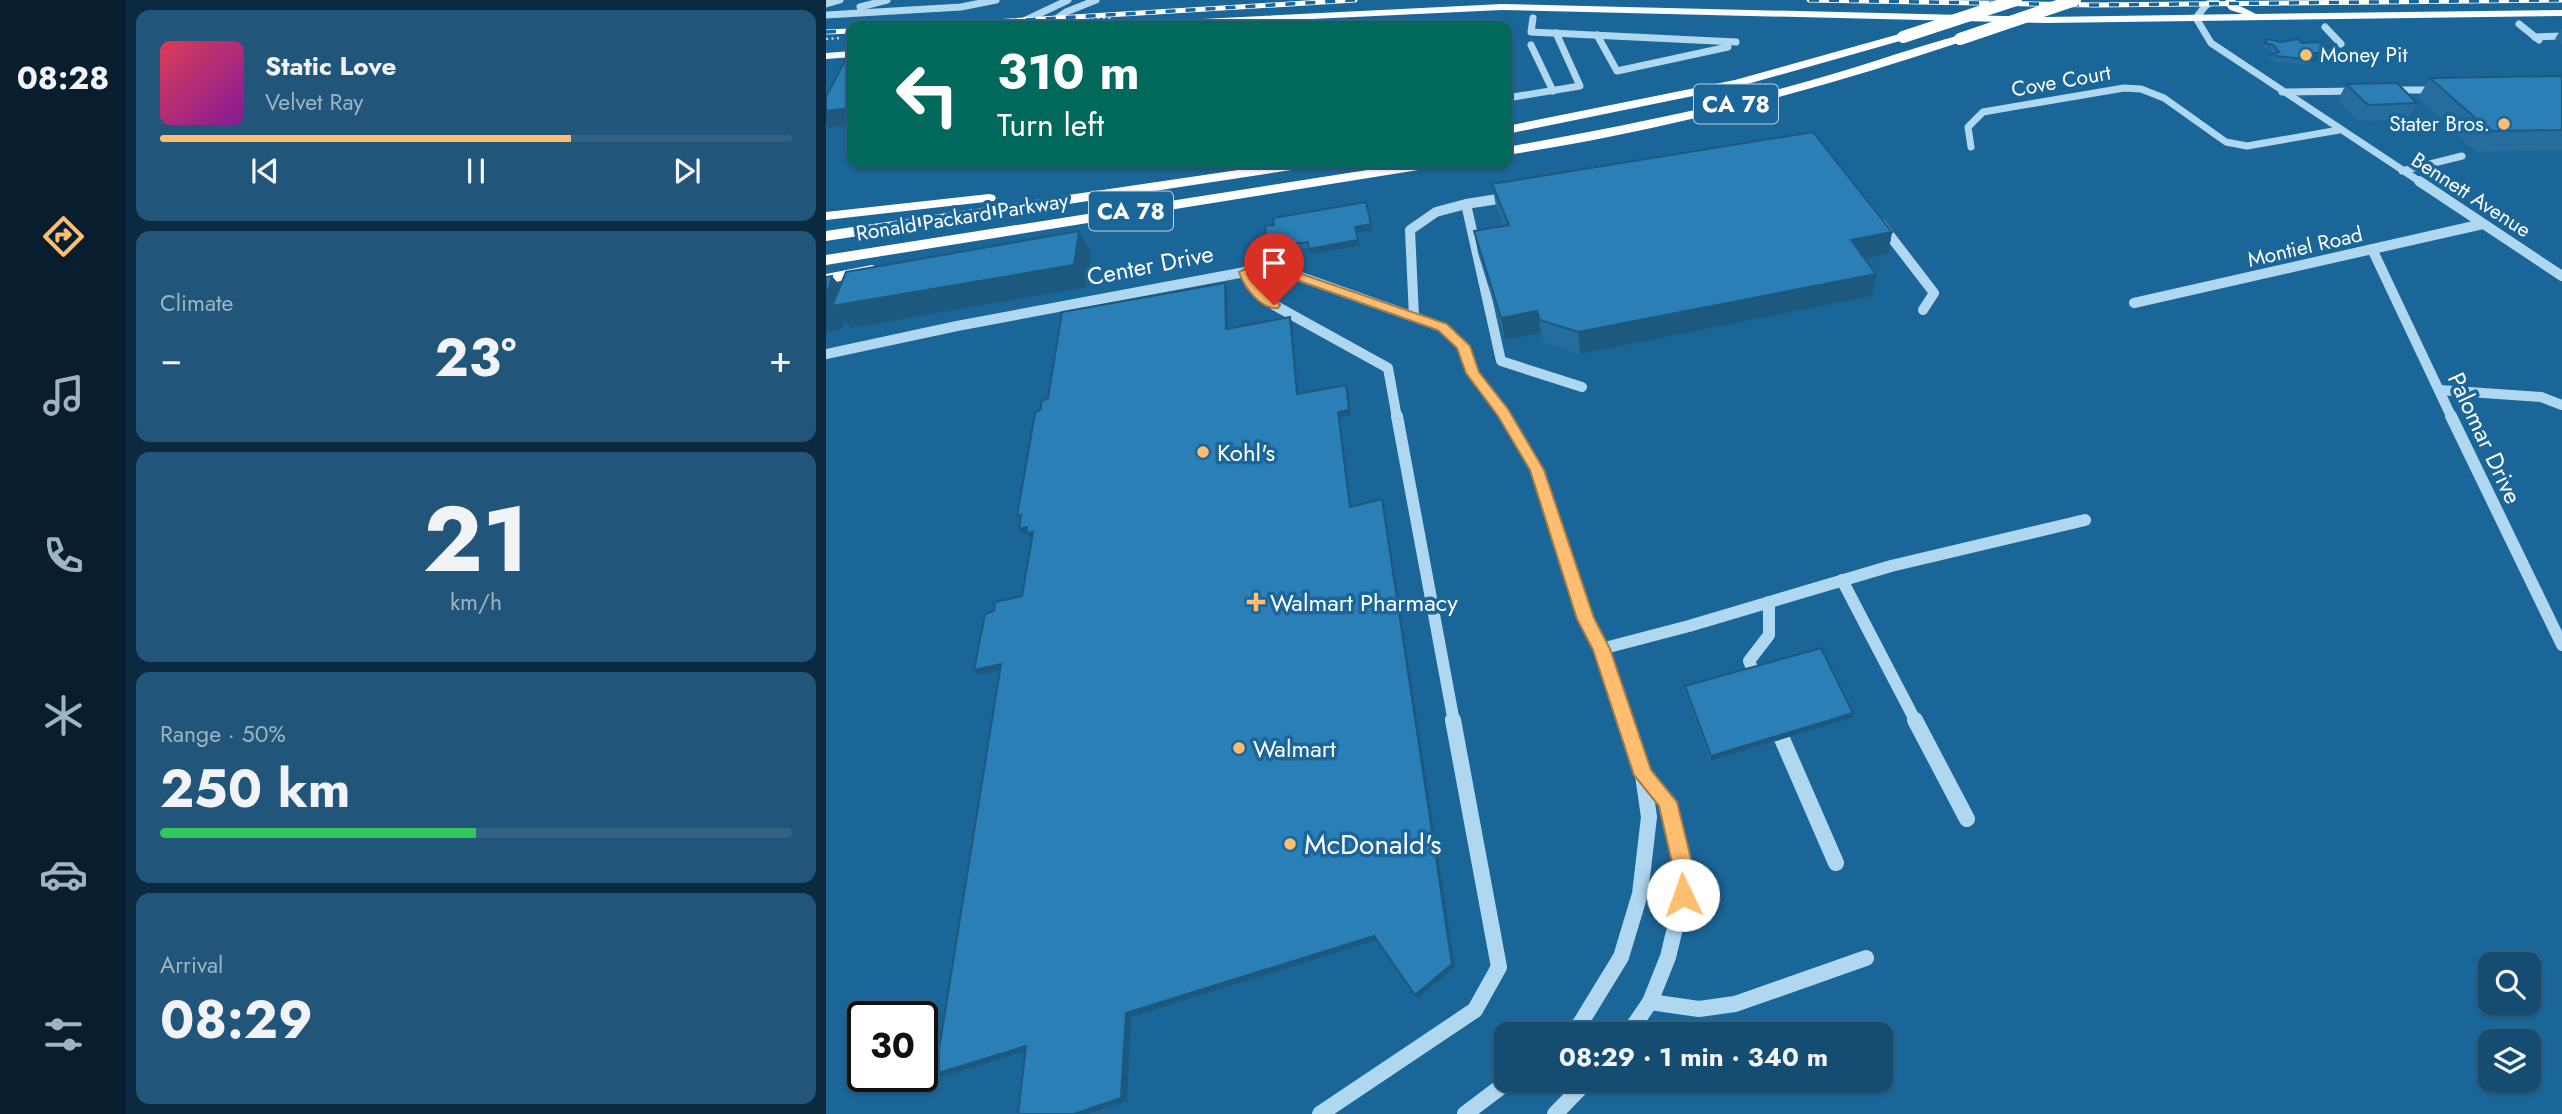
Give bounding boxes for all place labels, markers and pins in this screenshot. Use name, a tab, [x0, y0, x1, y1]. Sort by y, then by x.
place label: Money Pit	[2320, 40, 2408, 70]
marker: Money Pit	[2298, 47, 2314, 63]
place label: Stater Bros.	[2389, 109, 2490, 139]
marker: Stater Bros.	[2496, 116, 2512, 132]
pin	[1244, 233, 1304, 305]
place label: Kohl's	[1217, 435, 1275, 470]
marker: Kohl's	[1195, 444, 1211, 460]
place label: Walmart Pharmacy	[1270, 585, 1458, 620]
marker: Walmart Pharmacy	[1248, 594, 1264, 610]
place label: Walmart	[1253, 731, 1336, 766]
marker: Walmart	[1231, 740, 1247, 756]
place label: McDonald's	[1304, 824, 1441, 865]
marker: McDonald's	[1282, 836, 1298, 852]

